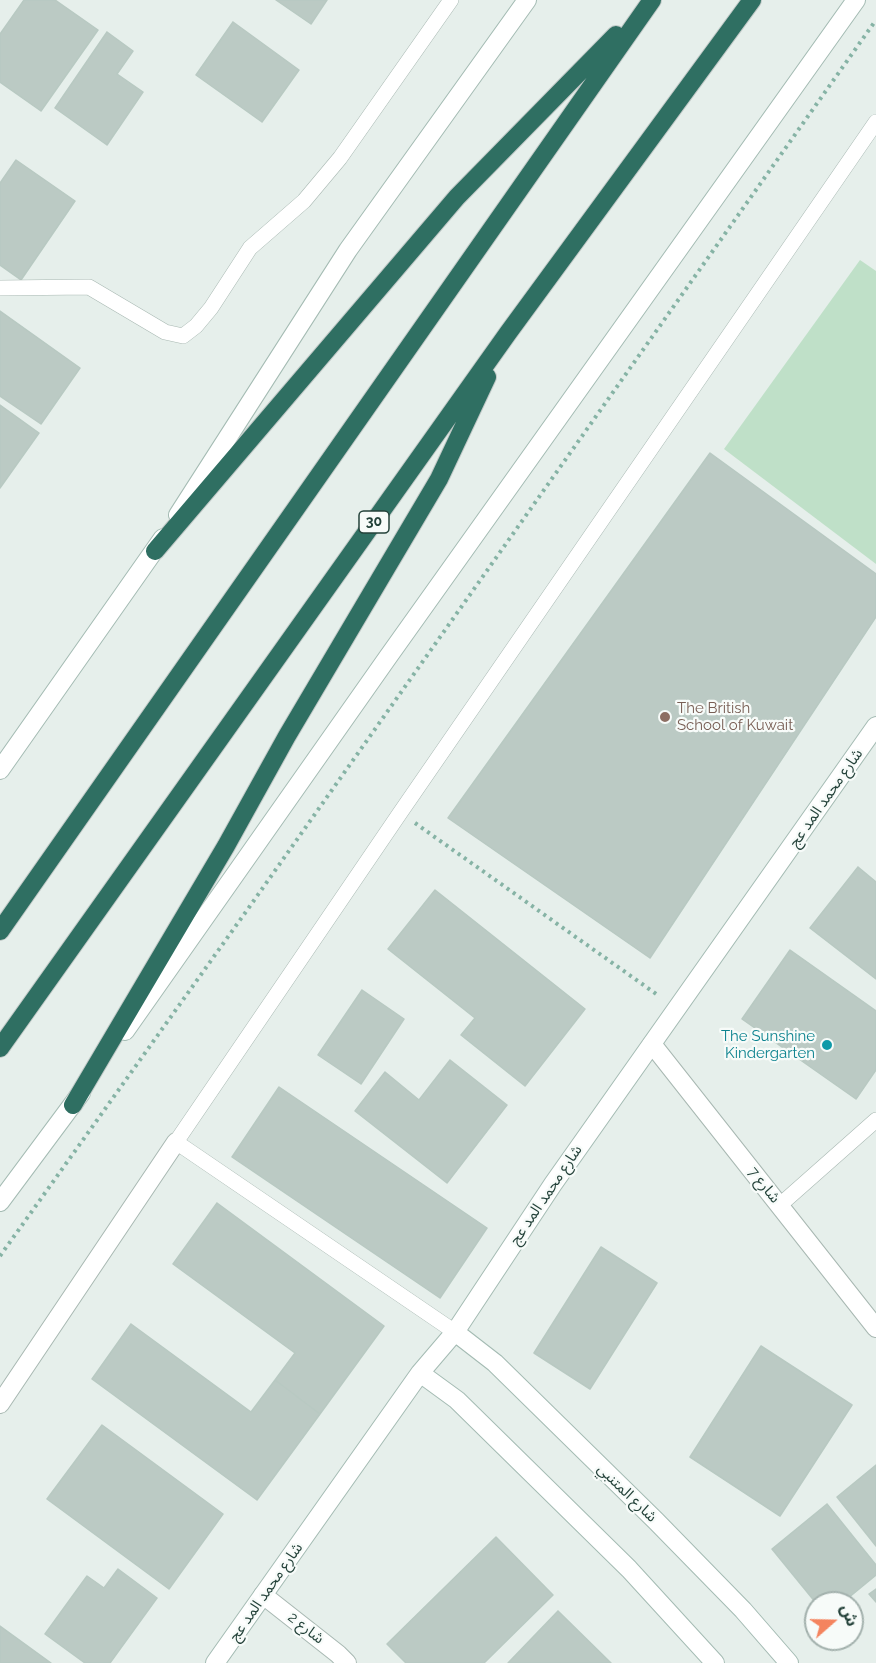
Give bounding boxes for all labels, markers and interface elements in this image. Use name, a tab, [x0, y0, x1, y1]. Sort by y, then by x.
road number: 30	[359, 511, 389, 533]
place label: The British School of Kuwait	[677, 699, 793, 734]
marker: The British School of Kuwait	[658, 710, 672, 724]
street label: شارع محمد المد عج	[785, 745, 867, 851]
place label: The Sunshine Kindergarten	[721, 1027, 815, 1062]
marker: The Sunshine Kindergarten	[820, 1038, 834, 1052]
street label: شارع محمد المد عج	[506, 1142, 586, 1248]
street label: شارع 7	[744, 1163, 784, 1207]
street label: شارع المتنبي	[593, 1460, 661, 1526]
street label: شارع محمد المد عج	[225, 1539, 307, 1645]
north arrow	[804, 1591, 864, 1651]
text: ش	[837, 1602, 862, 1629]
street label: شارع 2	[284, 1608, 328, 1648]

